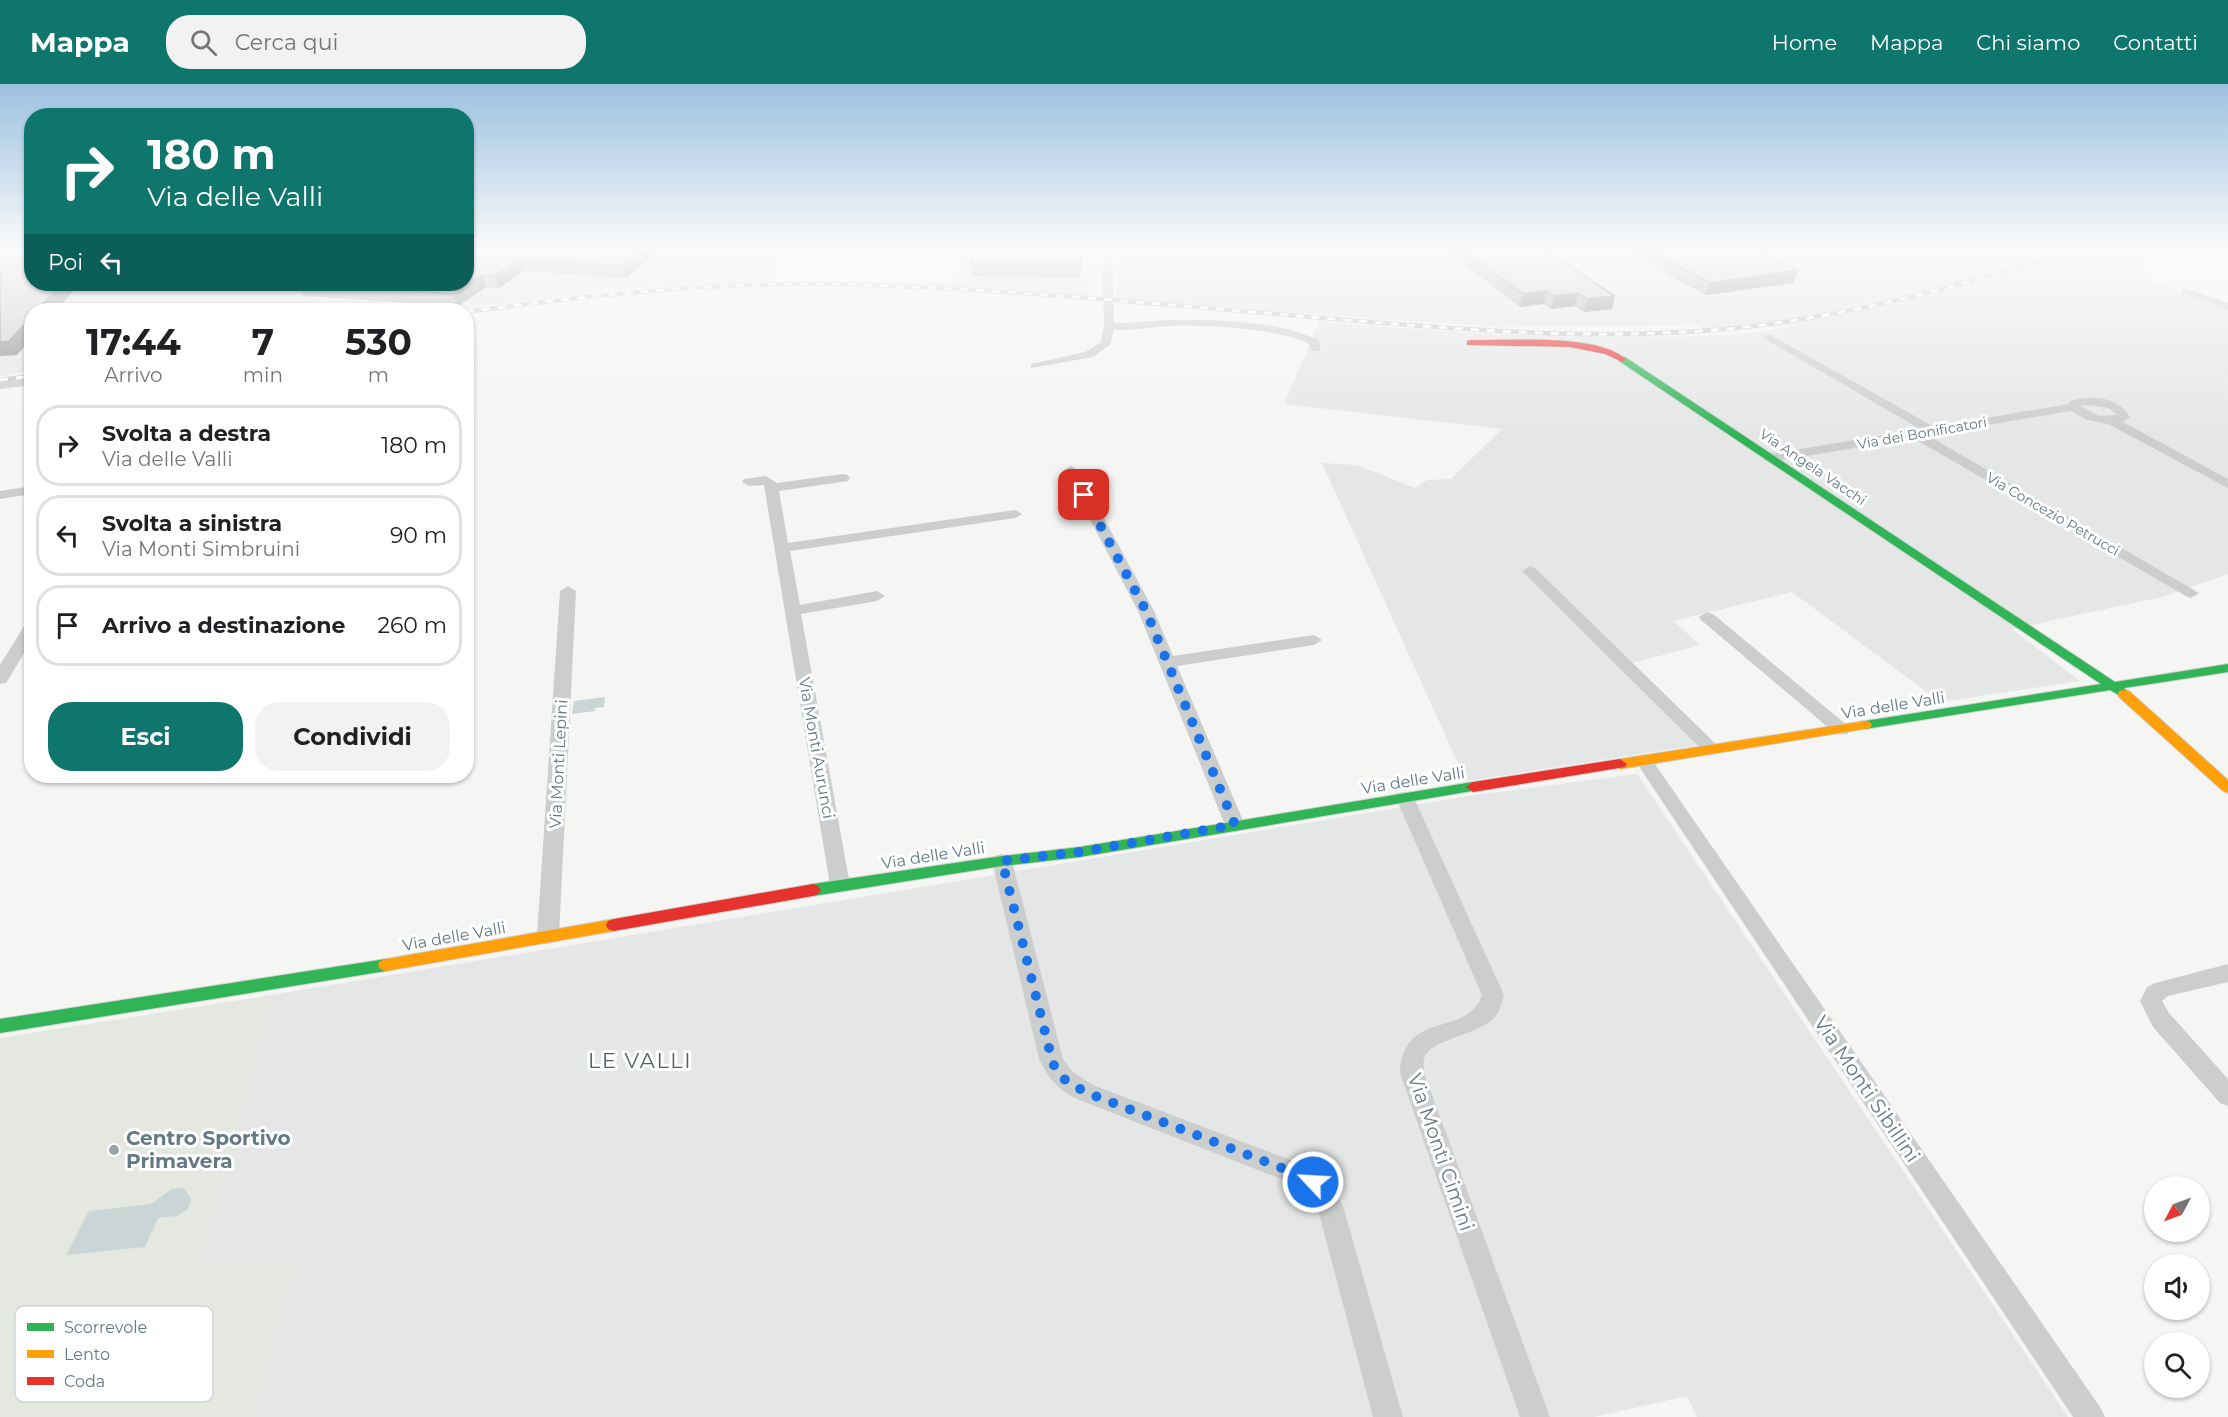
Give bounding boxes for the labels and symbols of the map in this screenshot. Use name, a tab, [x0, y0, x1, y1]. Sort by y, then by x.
street label: Via dei Bonificatori	[1856, 413, 1988, 453]
street label: Via Angela Vacchi	[1756, 425, 1870, 509]
street label: Via Concezio Petrucci	[1983, 468, 2123, 560]
pin	[1058, 469, 1109, 520]
street label: Via Monti Aurunci	[795, 676, 838, 820]
street label: Via delle Valli	[1840, 688, 1946, 723]
street label: Via Monti Lepini	[546, 699, 571, 829]
street label: Via delle Valli	[1360, 763, 1466, 798]
street label: Via delle Valli	[880, 838, 986, 873]
street label: Via delle Valli	[401, 918, 507, 955]
street label: Via Monti Sibillini	[1809, 1011, 1925, 1167]
district label: LE VALLI	[588, 1048, 692, 1073]
street label: Via Monti Cimini	[1403, 1070, 1479, 1234]
place label: Centro Sportivo Primavera	[126, 1126, 291, 1173]
marker: Centro Sportivo Primavera	[107, 1143, 121, 1157]
position arrow	[1281, 1150, 1345, 1214]
north arrow	[2144, 1176, 2210, 1242]
legend	[15, 1306, 213, 1402]
text: Scorrevole	[64, 1318, 147, 1337]
text: Lento	[64, 1345, 110, 1364]
text: Coda	[64, 1372, 105, 1391]

